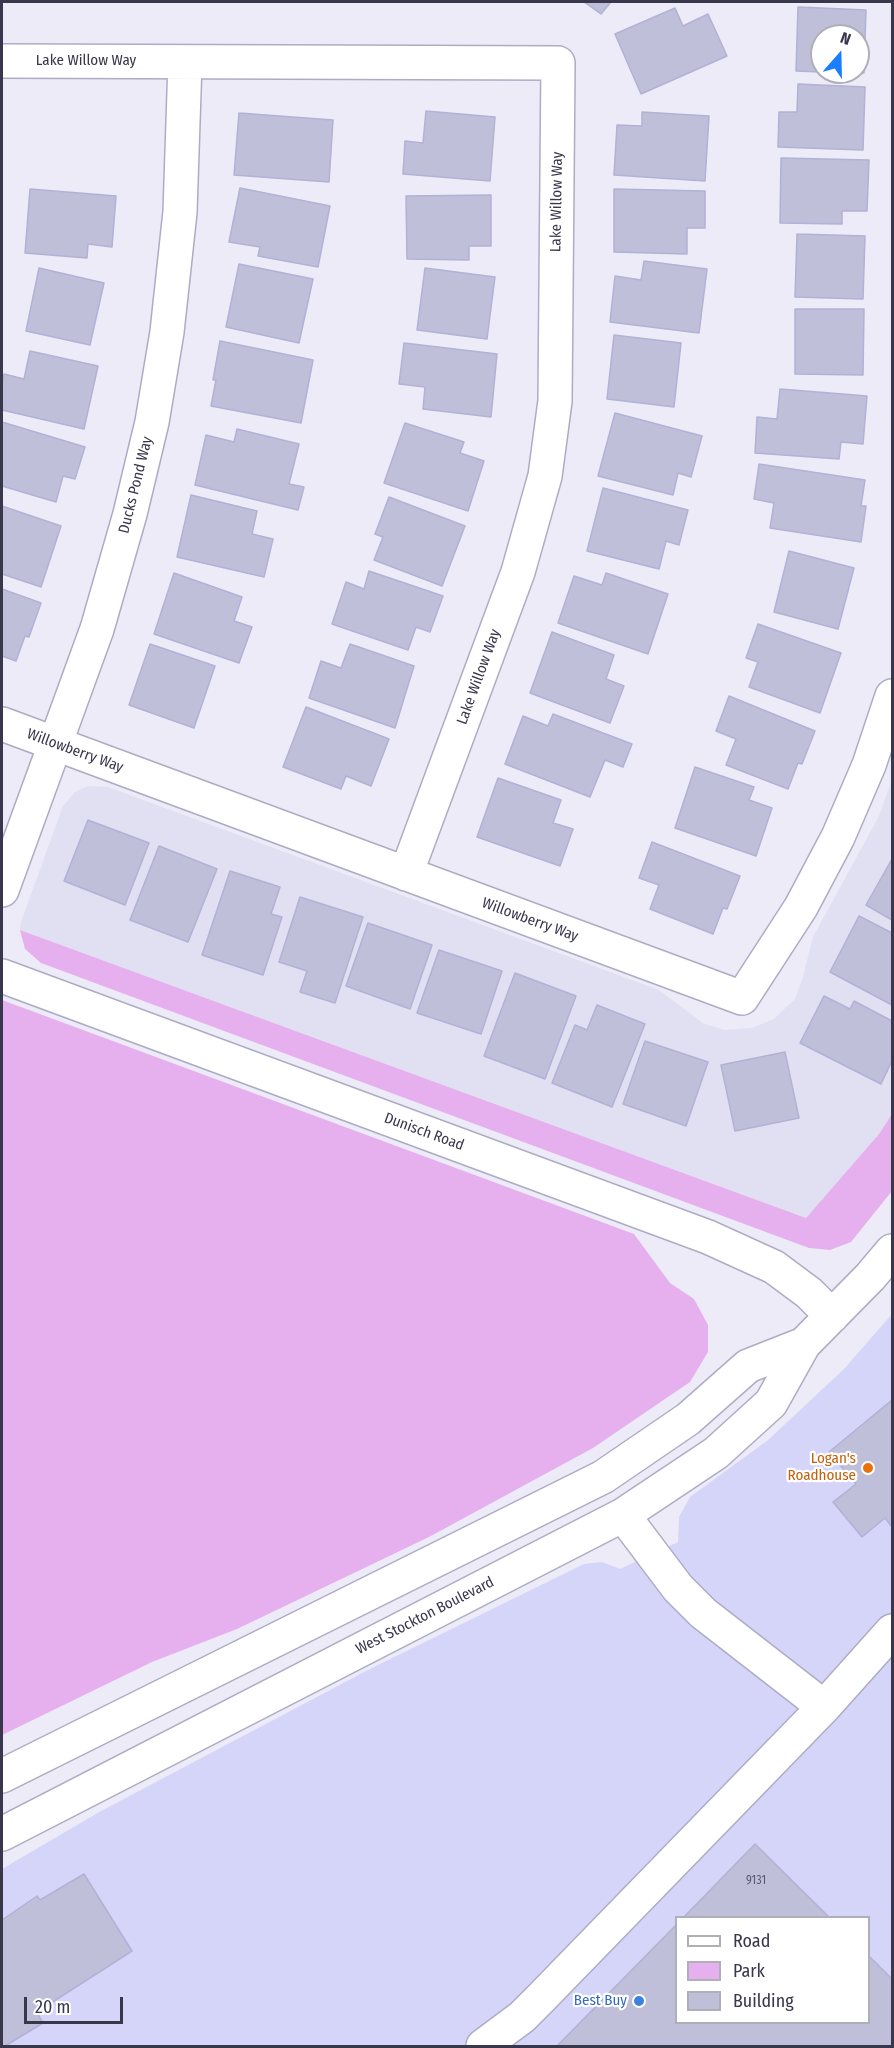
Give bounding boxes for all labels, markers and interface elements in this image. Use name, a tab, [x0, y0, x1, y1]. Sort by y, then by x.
north arrow	[810, 24, 870, 84]
text: N	[838, 28, 853, 49]
street label: Lake Willow Way	[36, 52, 136, 70]
street label: Lake Willow Way	[547, 152, 567, 252]
street label: Ducks Pond Way	[115, 435, 157, 535]
street label: Lake Willow Way	[453, 627, 505, 727]
street label: Willowberry Way	[24, 725, 126, 777]
street label: Willowberry Way	[479, 894, 581, 946]
street label: Dunisch Road	[382, 1109, 466, 1155]
place label: Logan's Roadhouse	[787, 1450, 856, 1485]
marker: Logan's Roadhouse	[861, 1461, 875, 1475]
street label: West Stockton Boulevard	[353, 1573, 497, 1659]
house number: 9131	[746, 1874, 766, 1888]
legend	[675, 1916, 870, 2024]
text: Road	[733, 1930, 770, 1952]
text: Park	[733, 1960, 765, 1982]
scale bar	[27, 1985, 126, 2023]
text: Building	[733, 1990, 794, 2012]
place label: Best Buy	[574, 1992, 627, 2010]
marker: Best Buy	[632, 1994, 646, 2008]
text: 20 m	[35, 1996, 70, 2018]

